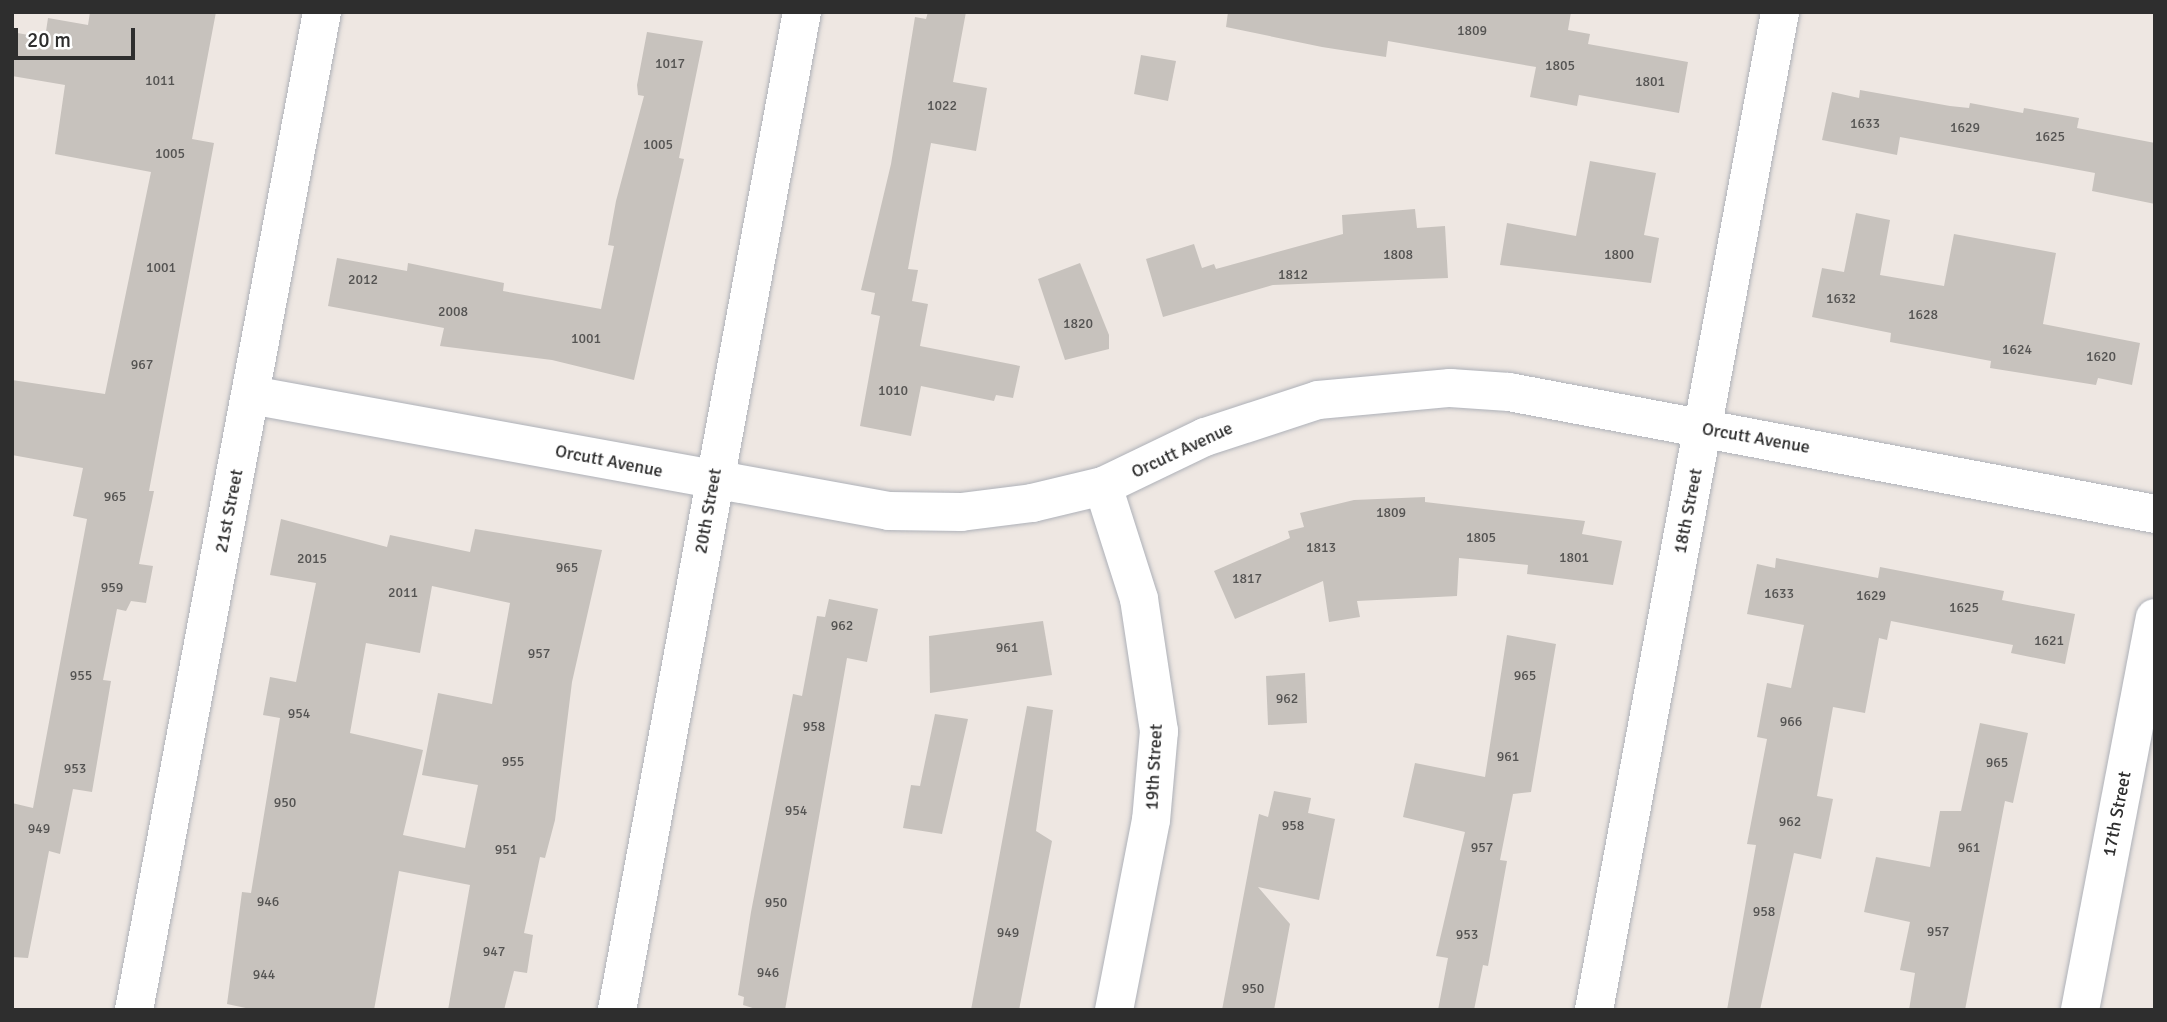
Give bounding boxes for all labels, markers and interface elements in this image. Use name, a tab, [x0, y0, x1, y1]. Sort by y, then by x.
scale bar	[18, 14, 138, 58]
house number: 1809	[1457, 23, 1487, 39]
text: 20 m	[27, 27, 71, 53]
house number: 1017	[655, 56, 685, 72]
house number: 1805	[1545, 58, 1575, 74]
house number: 1011	[145, 73, 175, 89]
house number: 1801	[1635, 74, 1665, 90]
house number: 1022	[927, 98, 957, 114]
house number: 1633	[1850, 116, 1880, 132]
house number: 1629	[1950, 120, 1980, 136]
house number: 1625	[2035, 129, 2065, 145]
house number: 1005	[643, 137, 673, 153]
house number: 1005	[155, 146, 185, 162]
house number: 1808	[1383, 247, 1413, 263]
house number: 1800	[1604, 247, 1634, 263]
house number: 1001	[146, 260, 176, 276]
house number: 1812	[1278, 267, 1308, 283]
house number: 2012	[348, 272, 378, 288]
house number: 1632	[1826, 291, 1856, 307]
house number: 2008	[438, 304, 468, 320]
house number: 1628	[1908, 307, 1938, 323]
house number: 1820	[1063, 316, 1093, 332]
house number: 1001	[571, 331, 601, 347]
house number: 1624	[2002, 342, 2032, 358]
house number: 1620	[2086, 349, 2116, 365]
house number: 967	[131, 357, 153, 373]
house number: 1010	[878, 383, 908, 399]
street label: Orcutt Avenue	[1128, 417, 1236, 483]
street label: Orcutt Avenue	[1700, 418, 1812, 458]
street label: Orcutt Avenue	[553, 440, 665, 482]
street label: 21st Street	[210, 467, 248, 555]
street label: 20th Street	[690, 467, 726, 555]
street label: 18th Street	[1669, 467, 1707, 555]
house number: 965	[104, 489, 126, 505]
house number: 1809	[1376, 505, 1406, 521]
house number: 1805	[1466, 530, 1496, 546]
house number: 1813	[1306, 540, 1336, 556]
house number: 1801	[1559, 550, 1589, 566]
house number: 2015	[297, 551, 327, 567]
house number: 965	[556, 560, 578, 576]
house number: 1817	[1232, 571, 1262, 587]
house number: 959	[101, 580, 123, 596]
house number: 2011	[388, 585, 418, 601]
house number: 1633	[1764, 586, 1794, 602]
house number: 1629	[1856, 588, 1886, 604]
house number: 1625	[1949, 600, 1979, 616]
house number: 962	[831, 618, 853, 634]
house number: 1621	[2034, 633, 2064, 649]
house number: 961	[996, 640, 1018, 656]
house number: 957	[528, 646, 550, 662]
house number: 955	[70, 668, 92, 684]
house number: 965	[1514, 668, 1536, 684]
house number: 962	[1276, 691, 1298, 707]
house number: 954	[288, 706, 310, 722]
house number: 966	[1780, 714, 1802, 730]
house number: 958	[803, 719, 825, 735]
street label: 19th Street	[1141, 723, 1167, 811]
house number: 961	[1497, 749, 1519, 765]
house number: 955	[502, 754, 524, 770]
house number: 965	[1986, 755, 2008, 771]
house number: 953	[64, 761, 86, 777]
street label: 17th Street	[2098, 770, 2136, 858]
house number: 950	[274, 795, 296, 811]
house number: 954	[785, 803, 807, 819]
house number: 962	[1779, 814, 1801, 830]
house number: 958	[1282, 818, 1304, 834]
house number: 949	[28, 821, 50, 837]
house number: 957	[1471, 840, 1493, 856]
house number: 961	[1958, 840, 1980, 856]
house number: 951	[495, 842, 517, 858]
house number: 946	[257, 894, 279, 910]
house number: 950	[765, 895, 787, 911]
house number: 958	[1753, 904, 1775, 920]
house number: 957	[1927, 924, 1949, 940]
house number: 949	[997, 925, 1019, 941]
house number: 953	[1456, 927, 1478, 943]
house number: 947	[483, 944, 505, 960]
house number: 946	[757, 965, 779, 981]
house number: 944	[253, 967, 275, 983]
house number: 950	[1242, 981, 1264, 997]

